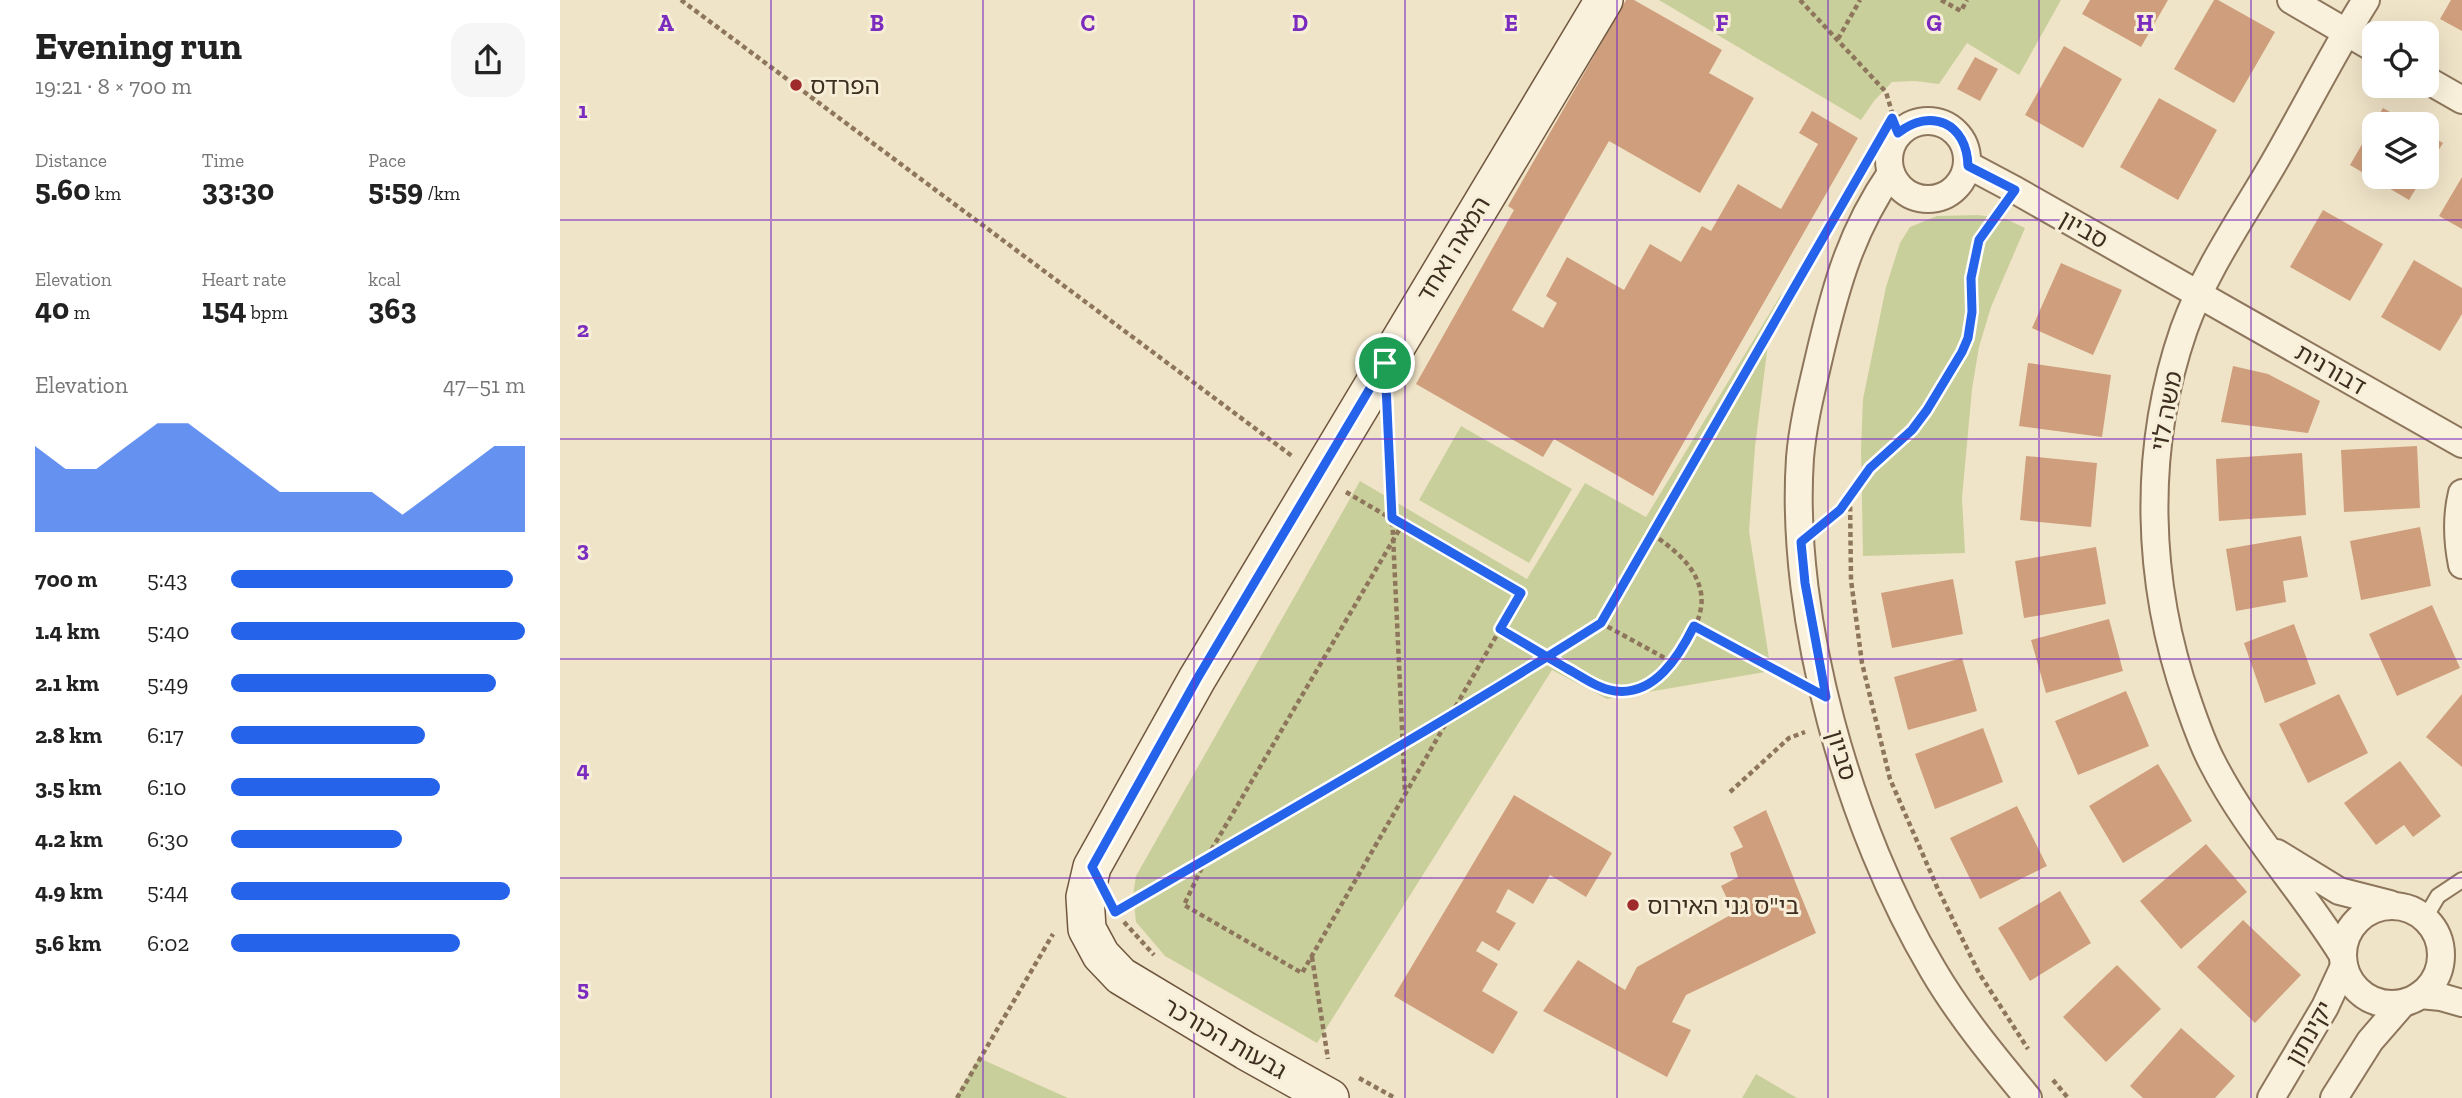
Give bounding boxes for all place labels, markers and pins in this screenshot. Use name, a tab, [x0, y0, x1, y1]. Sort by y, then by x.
place label: הפרדס	[810, 71, 880, 100]
marker: הפרדס	[788, 77, 804, 93]
pin	[1355, 333, 1415, 393]
place label: בי"ס גני האירוס	[1647, 891, 1799, 920]
marker: בי"ס גני האירוס	[1625, 897, 1641, 913]

